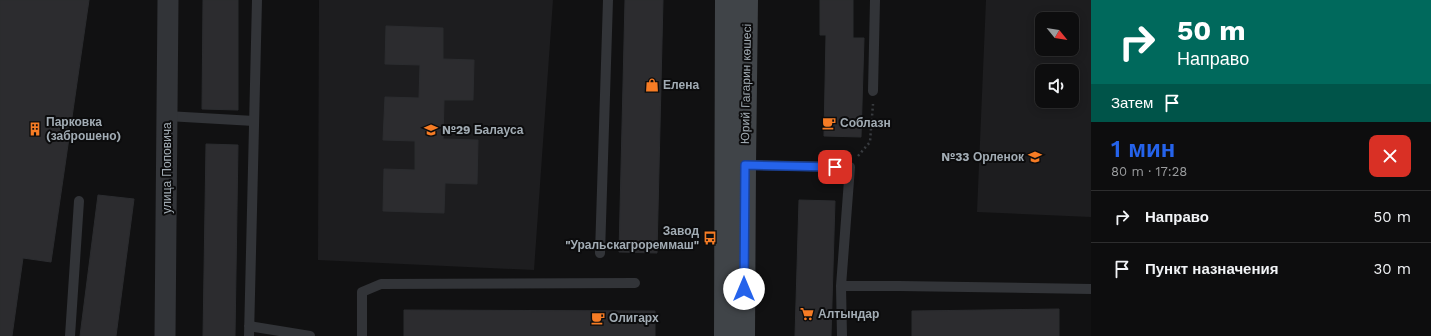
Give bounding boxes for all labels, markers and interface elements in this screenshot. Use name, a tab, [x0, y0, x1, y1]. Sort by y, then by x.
north arrow	[1035, 12, 1079, 56]
map controls	[1035, 12, 1079, 108]
text: 50 m	[1177, 14, 1246, 47]
icon: right	[1111, 16, 1163, 68]
street label: Юрий Гагарин көшесі	[738, 24, 754, 144]
text: Направо	[1177, 48, 1249, 69]
button: sound	[1035, 64, 1079, 108]
shop icon: Елена	[644, 77, 660, 93]
place label: Елена	[663, 78, 699, 92]
icon: arrive	[1161, 92, 1183, 114]
text: Затем	[1111, 94, 1153, 112]
place label: Парковка (заброшено)	[46, 115, 121, 143]
cafe icon: Соблазн	[821, 115, 837, 131]
place label: Соблазн	[840, 116, 891, 130]
building icon: Парковка (заброшено)	[27, 121, 43, 137]
street label: улица Поповича	[160, 122, 174, 214]
school or university icon: №29 Балауса	[423, 122, 439, 138]
place label: №29 Балауса	[442, 123, 524, 137]
text: 1 мин	[1111, 135, 1175, 163]
button: close	[1369, 135, 1411, 177]
school or university icon: №33 Орленок	[1027, 149, 1043, 165]
pin	[818, 150, 852, 184]
place label: №33 Орленок	[941, 150, 1025, 164]
icon: arrive	[824, 156, 846, 178]
text: 80 m · 17:28	[1111, 164, 1187, 179]
icon: right	[1111, 206, 1133, 228]
text: Направо	[1145, 208, 1209, 226]
text: 50 m	[1374, 208, 1411, 226]
place label: Завод "Уральскагрореммаш"	[565, 224, 699, 252]
bus stop icon: Завод "Уральскагрореммаш"	[702, 230, 718, 246]
icon: arrive	[1111, 258, 1133, 280]
text: Пункт назначения	[1145, 260, 1278, 278]
text: 30 m	[1374, 260, 1411, 278]
position arrow	[723, 268, 765, 310]
supermarket icon: Алтындар	[799, 306, 815, 322]
place label: Алтындар	[818, 307, 879, 321]
cafe icon: Олигарх	[590, 310, 606, 326]
place label: Олигарх	[609, 311, 659, 325]

